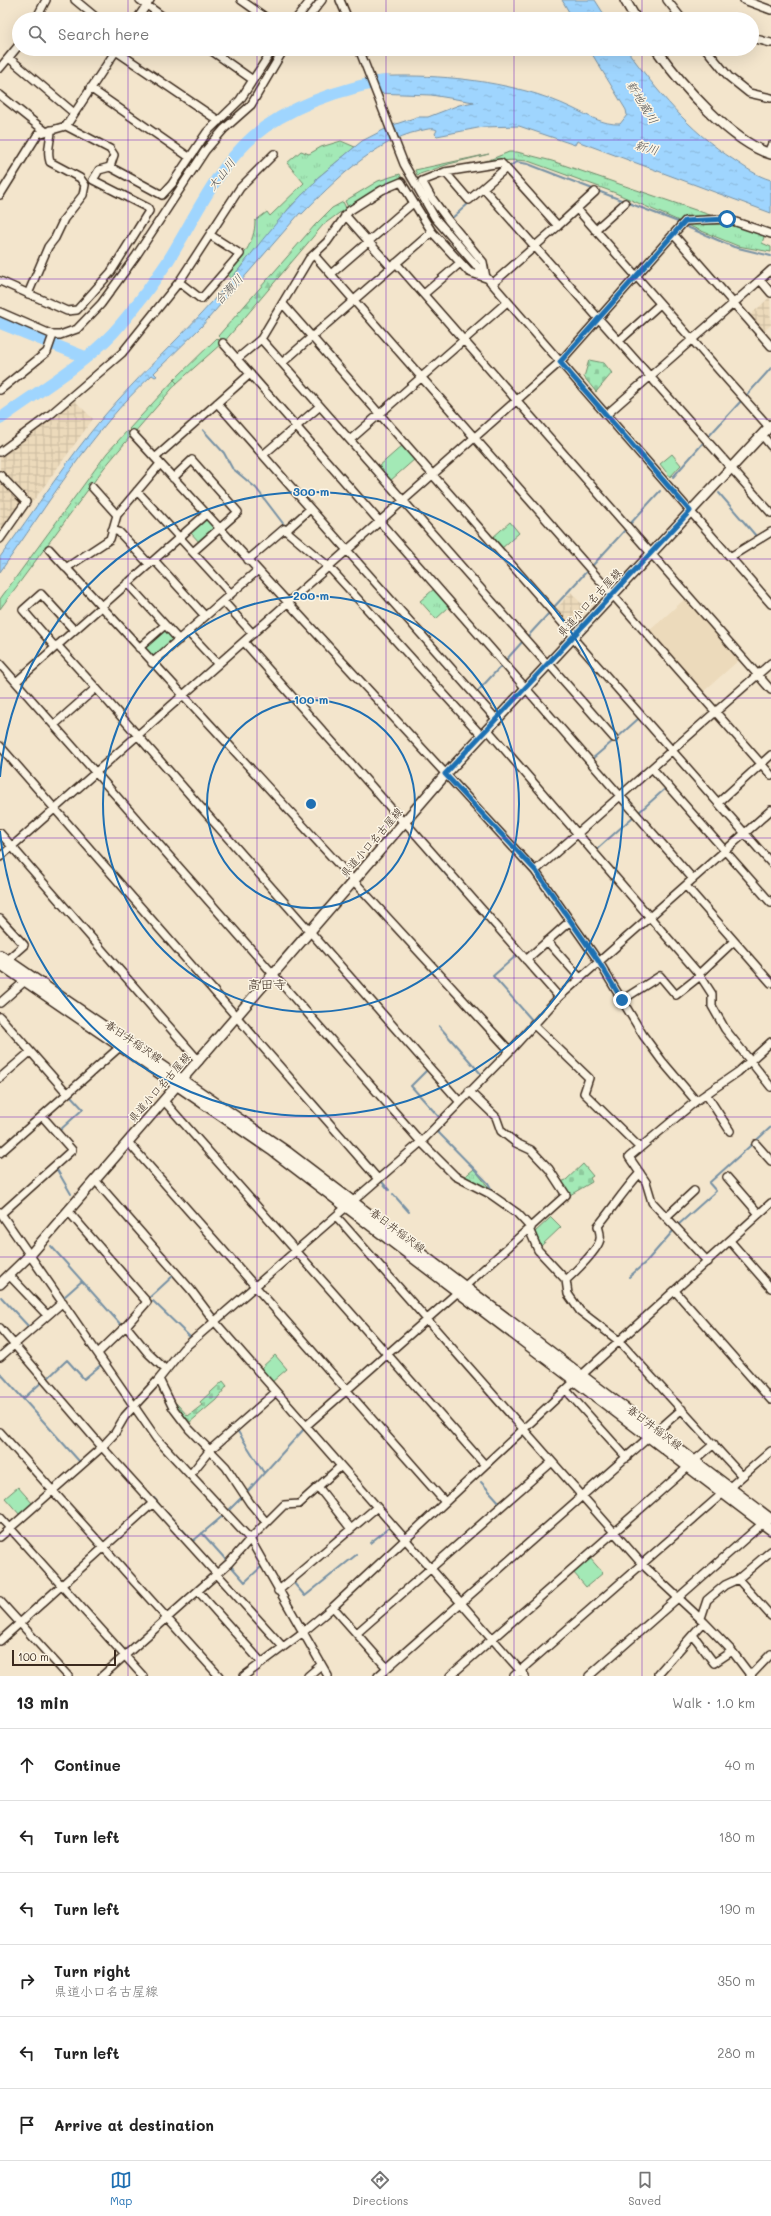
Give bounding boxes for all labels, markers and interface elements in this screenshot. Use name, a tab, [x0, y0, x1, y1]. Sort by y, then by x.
search box	[12, 12, 759, 56]
icon: search	[26, 23, 48, 45]
text: Search here	[58, 24, 149, 44]
water label: 新地蔵川	[624, 77, 662, 127]
water label: 新川	[633, 136, 661, 158]
water label: 大山川	[204, 155, 238, 193]
route start	[718, 210, 736, 228]
water label: 合瀬川	[210, 270, 246, 308]
text: 300 m	[293, 483, 329, 499]
street label: 県道小口名古屋線	[554, 565, 624, 639]
text: 200 m	[293, 587, 329, 603]
text: 100 m	[294, 691, 328, 707]
centre of rings	[304, 797, 318, 811]
street label: 県道小口名古屋線	[336, 804, 406, 880]
district label: 高田寺	[247, 975, 287, 992]
route end	[613, 991, 631, 1009]
street label: 春日井稲沢線	[102, 1016, 166, 1066]
street label: 県道小口名古屋線	[124, 1049, 194, 1125]
street label: 春日井稲沢線	[367, 1204, 429, 1256]
street label: 春日井稲沢線	[624, 1401, 686, 1453]
scale bar	[12, 1648, 116, 1667]
text: 100 m	[18, 1649, 49, 1664]
text: 13 min	[16, 1691, 69, 1713]
text: Walk · 1.0 km	[672, 1694, 755, 1711]
icon: ahead	[16, 1754, 38, 1776]
text: Continue	[54, 1755, 121, 1775]
text: 40 m	[725, 1756, 755, 1773]
icon: left	[16, 1826, 38, 1848]
text: Turn left	[54, 1827, 119, 1847]
text: 180 m	[719, 1828, 755, 1845]
icon: left	[16, 1898, 38, 1920]
text: Turn left	[54, 1899, 119, 1919]
text: 190 m	[719, 1900, 755, 1917]
text: Turn right	[54, 1961, 131, 1981]
icon: right	[16, 1970, 38, 1992]
text: 350 m	[717, 1972, 755, 1989]
text: 県道小口名古屋線	[54, 1982, 158, 1999]
icon: left	[16, 2042, 38, 2064]
text: Turn left	[54, 2043, 119, 2063]
text: 280 m	[717, 2044, 755, 2061]
icon: arrive	[16, 2114, 38, 2136]
text: Arrive at destination	[54, 2115, 214, 2135]
tab: Map	[110, 2169, 132, 2208]
tab: Directions	[352, 2169, 408, 2208]
tab: Saved	[628, 2169, 661, 2208]

